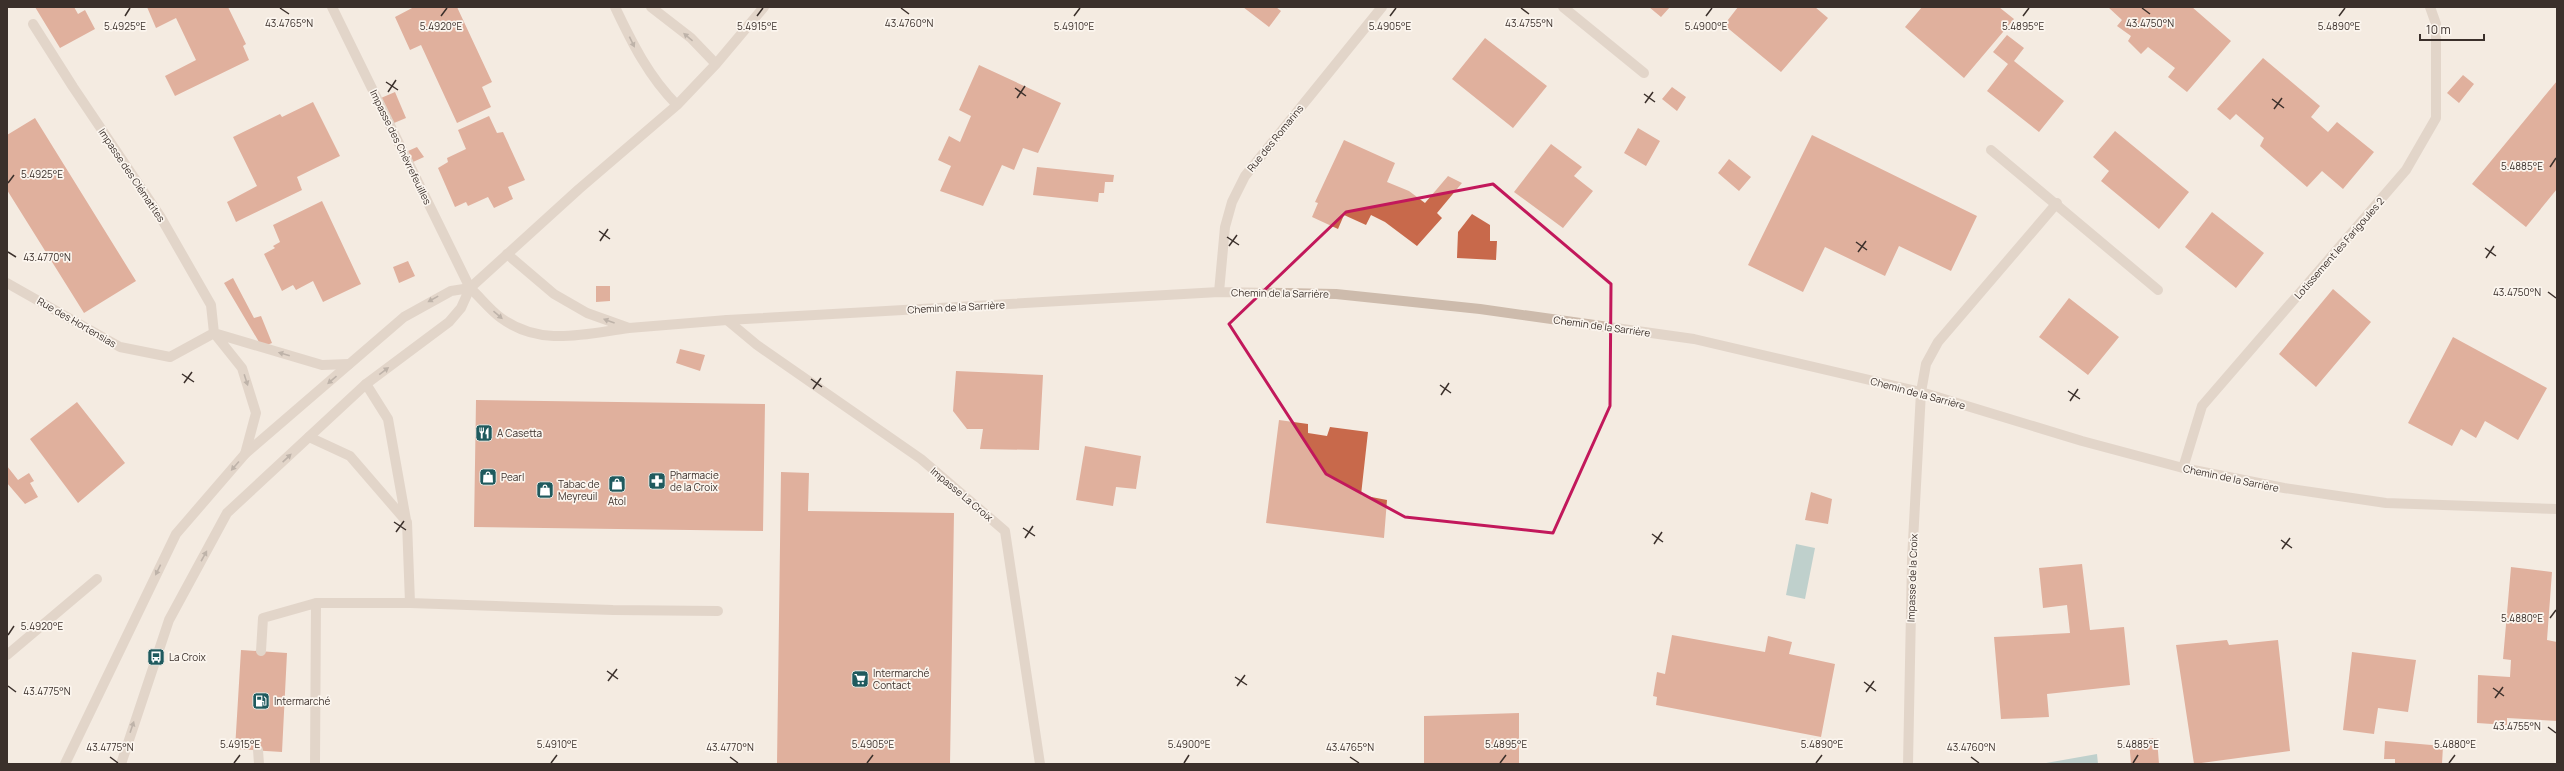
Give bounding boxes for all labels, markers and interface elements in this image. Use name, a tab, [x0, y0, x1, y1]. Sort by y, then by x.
text: 43.4765°N	[265, 16, 313, 30]
text: 43.4760°N	[885, 16, 933, 30]
text: 43.4755°N	[1505, 16, 1553, 30]
text: 43.4750°N	[2126, 16, 2174, 30]
scale bar	[2420, 16, 2484, 42]
text: 5.4925°E	[104, 19, 146, 33]
text: 5.4920°E	[420, 19, 462, 33]
text: 5.4915°E	[737, 19, 777, 33]
text: 5.4910°E	[1054, 19, 1095, 33]
text: 5.4905°E	[1369, 19, 1411, 33]
text: 5.4900°E	[1685, 19, 1728, 33]
text: 5.4895°E	[2002, 19, 2044, 33]
text: 5.4890°E	[2318, 19, 2361, 33]
text: 10 m	[2426, 21, 2451, 38]
one-way arrow	[683, 32, 694, 41]
one-way arrow	[629, 37, 635, 48]
street label: Impasse des Chèvrefeuilles	[367, 87, 435, 207]
street label: Rue des Romarins	[1244, 102, 1306, 174]
street label: Impasse des Clématites	[95, 125, 169, 225]
text: 5.4885°E	[2501, 159, 2543, 173]
text: 5.4925°E	[21, 167, 63, 181]
street label: Lotissement les Farigoules 2	[2291, 194, 2387, 302]
text: 43.4770°N	[23, 250, 71, 264]
street label: Chemin de la Sarrière	[1231, 285, 1329, 301]
text: 43.4750°N	[2493, 285, 2541, 299]
street label: Rue des Hortensias	[35, 294, 119, 350]
one-way arrow	[427, 296, 439, 303]
street label: Chemin de la Sarrière	[907, 297, 1005, 317]
one-way arrow	[493, 310, 503, 319]
street label: Chemin de la Sarrière	[1553, 312, 1651, 340]
one-way arrow	[602, 318, 614, 324]
one-way arrow	[277, 351, 289, 357]
one-way arrow	[378, 367, 389, 375]
street label: Chemin de la Sarrière	[1869, 374, 1967, 412]
one-way arrow	[243, 375, 249, 387]
one-way arrow	[326, 375, 337, 384]
restaurant icon: A Casetta	[474, 423, 494, 443]
place label: A Casetta	[497, 426, 542, 440]
one-way arrow	[282, 453, 292, 463]
one-way arrow	[230, 461, 239, 471]
street label: Chemin de la Sarrière	[2182, 461, 2280, 495]
street label: Impasse La Croix	[928, 464, 997, 525]
shop icon: Pearl	[478, 467, 498, 487]
place label: Pharmacie de la Croix	[670, 468, 719, 494]
place label: Pearl	[501, 470, 524, 484]
pharmacy icon: Pharmacie de la Croix	[647, 471, 667, 491]
shop icon: Atol	[607, 474, 627, 494]
place label: Tabac de Meyreuil	[558, 477, 600, 503]
shop icon: Tabac de Meyreuil	[535, 480, 555, 500]
place label: Atol	[608, 494, 626, 508]
street label: Impasse de la Croix	[1903, 533, 1921, 622]
one-way arrow	[200, 550, 207, 562]
one-way arrow	[155, 565, 161, 576]
text: 5.4880°E	[2501, 611, 2543, 625]
text: 5.4920°E	[21, 619, 63, 633]
bus stop icon: La Croix	[146, 647, 166, 667]
place label: La Croix	[169, 650, 207, 664]
place label: Intermarché Contact	[873, 666, 930, 692]
supermarket icon: Intermarché Contact	[850, 669, 870, 689]
text: 43.4775°N	[23, 684, 71, 698]
fuel station icon: Intermarché	[251, 691, 271, 711]
place label: Intermarché	[274, 694, 331, 708]
text: 43.4755°N	[2493, 719, 2541, 733]
one-way arrow	[130, 721, 136, 733]
text: 5.4915°E	[220, 737, 260, 751]
text: 5.4910°E	[537, 737, 578, 751]
text: 5.4905°E	[852, 737, 894, 751]
text: 5.4900°E	[1168, 737, 1211, 751]
text: 5.4895°E	[1485, 737, 1527, 751]
text: 5.4890°E	[1801, 737, 1844, 751]
text: 5.4885°E	[2117, 737, 2159, 751]
text: 5.4880°E	[2434, 737, 2476, 751]
text: 43.4775°N	[86, 740, 134, 754]
text: 43.4770°N	[706, 740, 754, 754]
text: 43.4765°N	[1326, 740, 1374, 754]
text: 43.4760°N	[1947, 740, 1995, 754]

